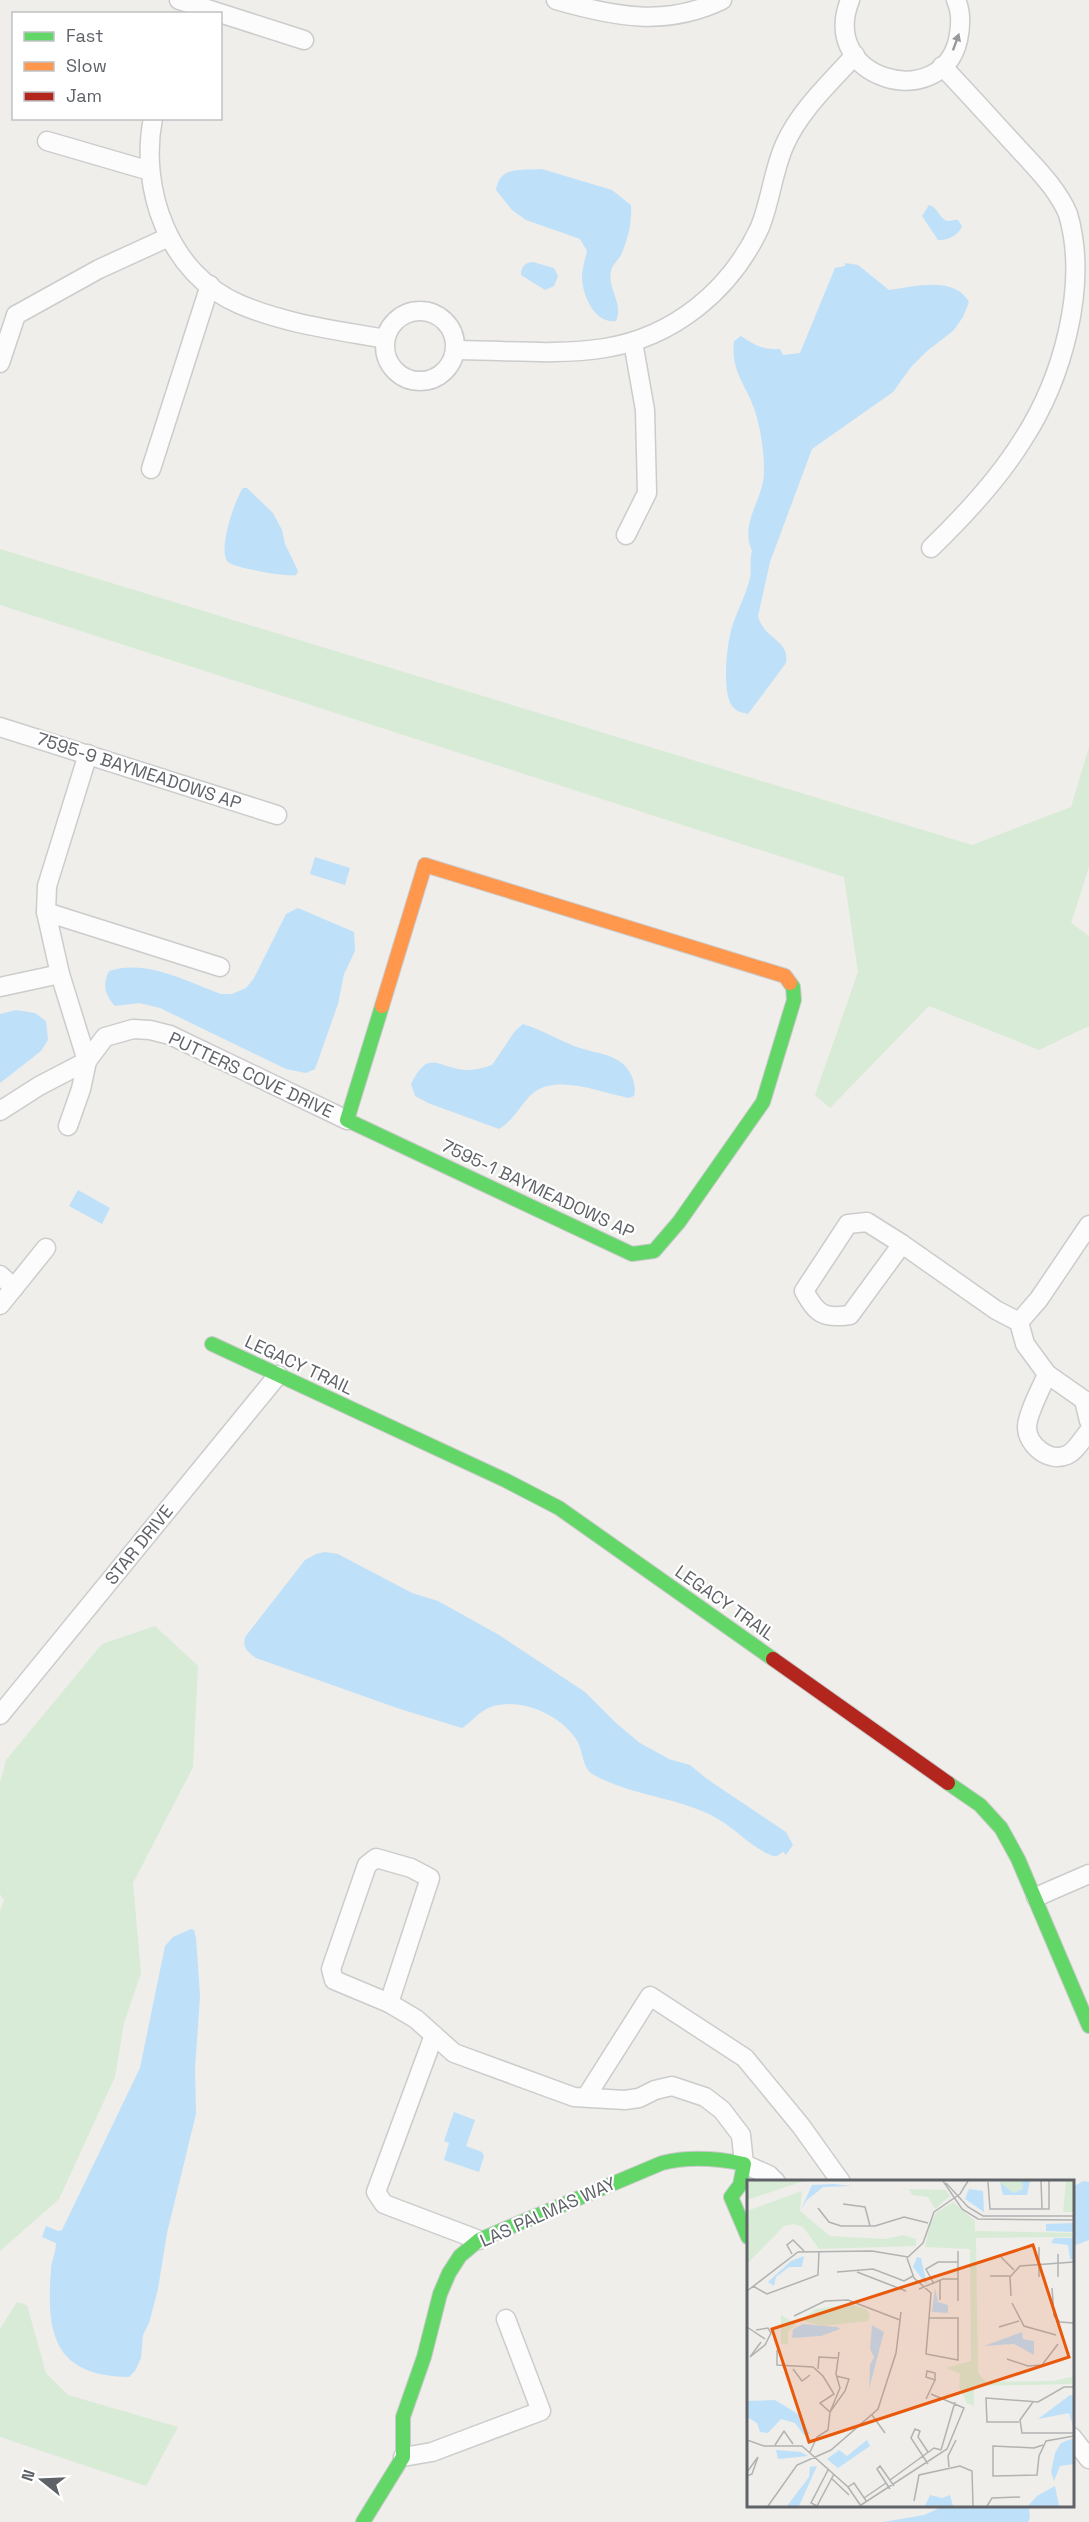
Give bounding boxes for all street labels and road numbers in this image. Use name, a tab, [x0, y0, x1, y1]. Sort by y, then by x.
street label: 7595-9 BAYMEADOWS AP	[34, 727, 244, 815]
street label: PUTTERS COVE DRIVE	[165, 1026, 337, 1123]
street label: 7595-1 BAYMEADOWS AP	[438, 1134, 638, 1243]
street label: LEGACY TRAIL	[241, 1329, 357, 1400]
street label: STAR DRIVE	[99, 1500, 178, 1589]
street label: LEGACY TRAIL	[671, 1560, 780, 1646]
street label: LAS PALMAS WAY	[476, 2171, 619, 2252]

